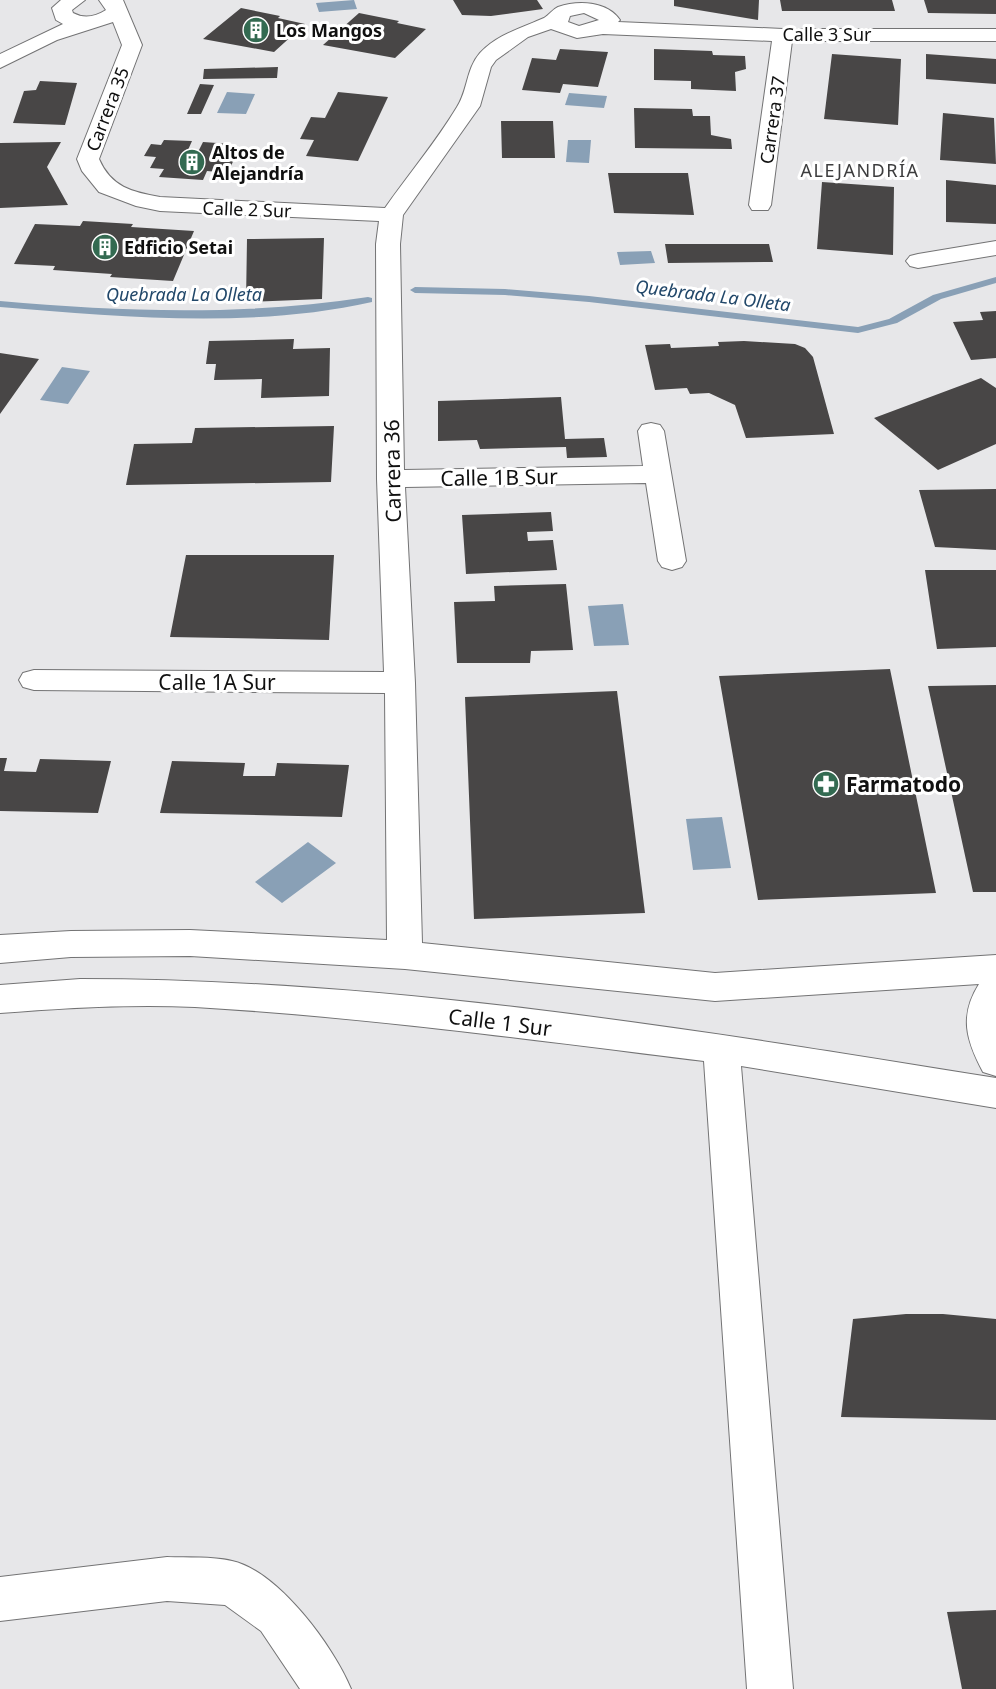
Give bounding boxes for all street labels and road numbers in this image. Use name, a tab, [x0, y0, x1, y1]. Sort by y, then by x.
street label: Calle 3 Sur	[782, 22, 872, 46]
street label: Carrera 35	[80, 63, 134, 155]
street label: Carrera 37	[754, 74, 790, 166]
street label: Calle 2 Sur	[202, 195, 292, 223]
street label: Carrera 36	[377, 419, 407, 523]
street label: Calle 1B Sur	[440, 462, 558, 492]
street label: Calle 1A Sur	[158, 668, 276, 696]
street label: Calle 1 Sur	[447, 1002, 554, 1042]

